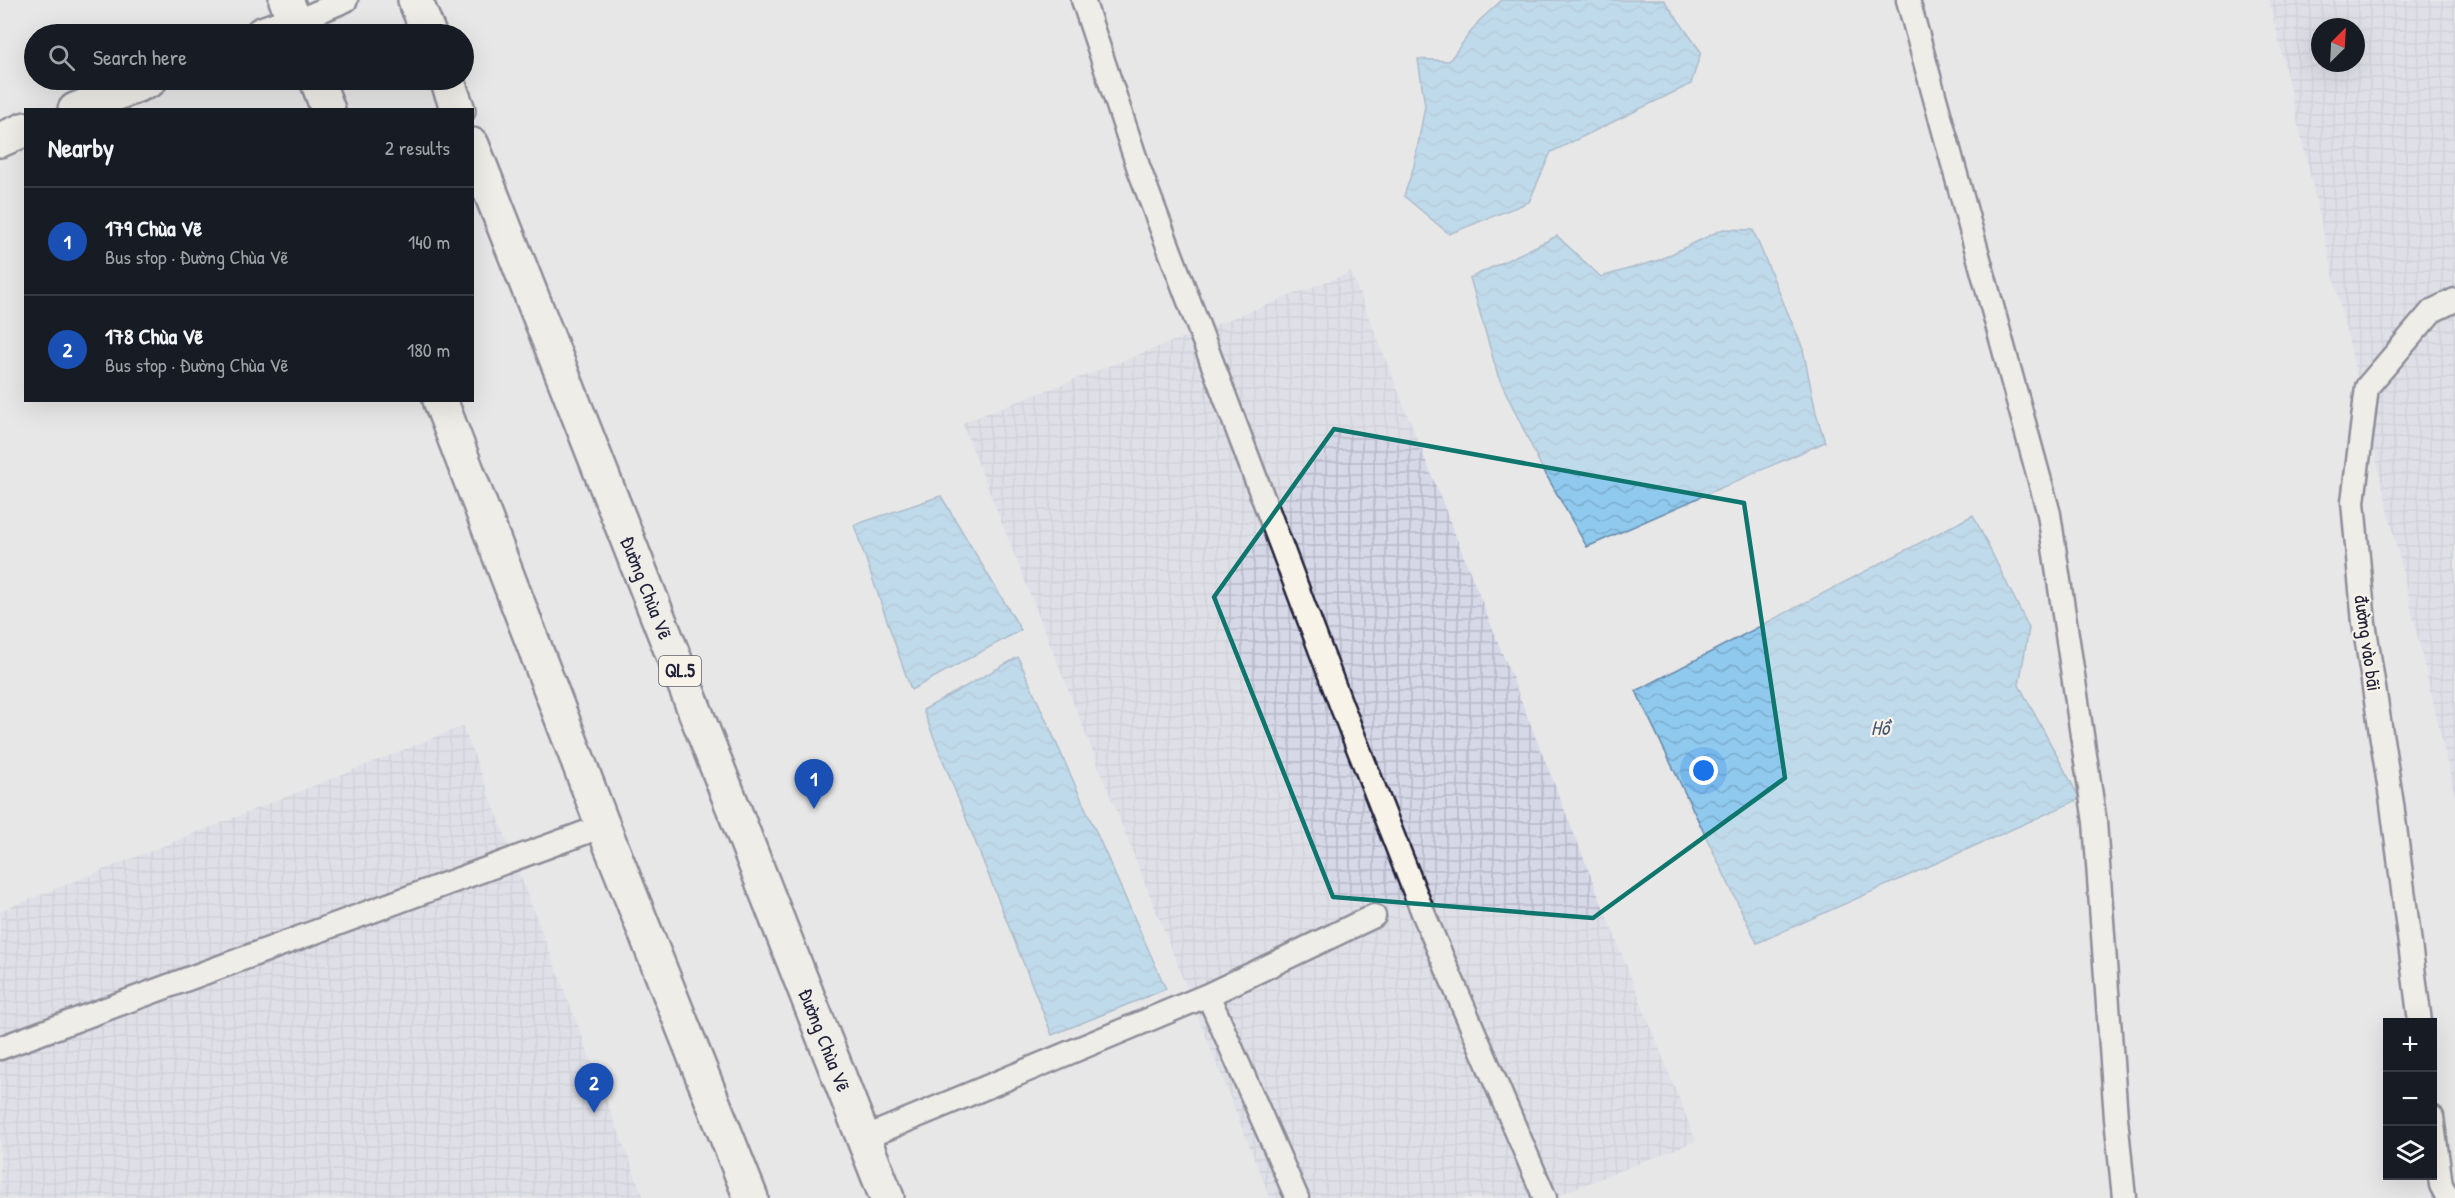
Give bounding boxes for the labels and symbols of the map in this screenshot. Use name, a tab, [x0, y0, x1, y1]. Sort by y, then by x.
north arrow	[2311, 18, 2365, 72]
street label: Đường Chùa Vẽ	[615, 532, 679, 643]
street label: đường vào bãi	[2348, 593, 2389, 693]
road number: QL.5	[659, 656, 701, 686]
water label: Hồ	[1871, 713, 1893, 742]
your location	[1689, 756, 1718, 785]
pin: 1	[794, 760, 834, 809]
street label: Đường Chùa Vẽ	[793, 984, 858, 1095]
pin: 2	[574, 1064, 614, 1113]

